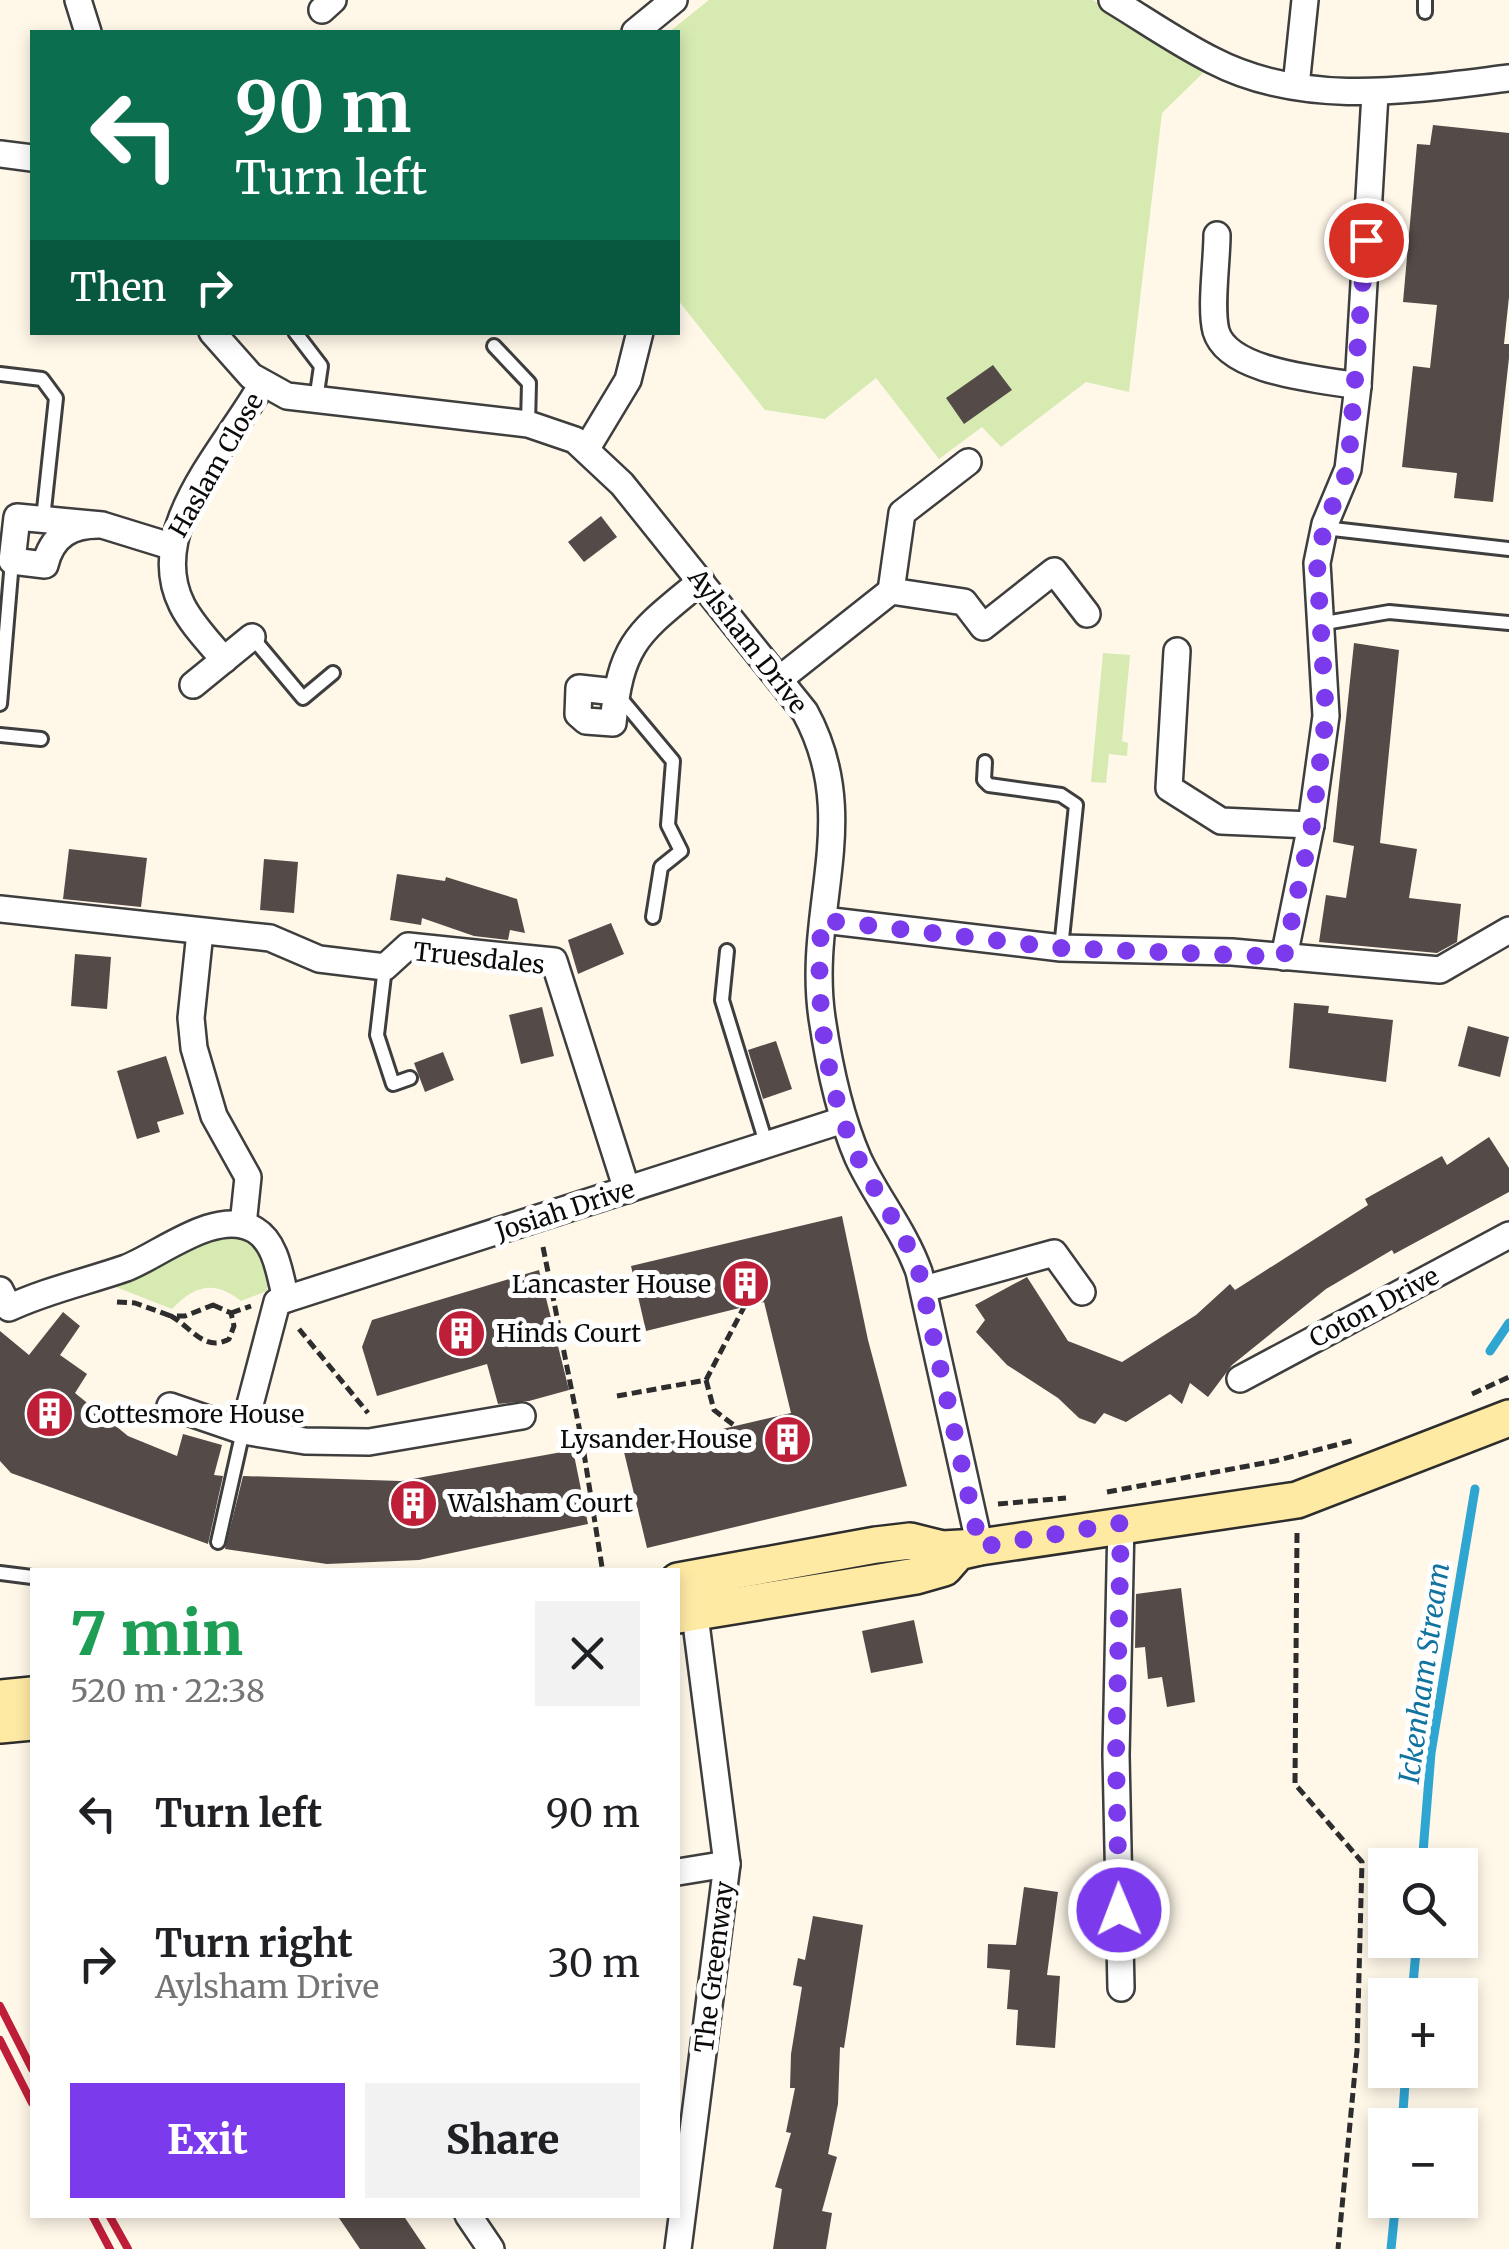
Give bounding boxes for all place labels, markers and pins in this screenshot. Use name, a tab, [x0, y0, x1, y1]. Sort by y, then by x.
pin	[1324, 198, 1409, 283]
building icon: Lancaster House	[720, 1258, 772, 1310]
place label: Lancaster House	[512, 1268, 711, 1300]
building icon: Hinds Court	[435, 1307, 487, 1359]
place label: Hinds Court	[496, 1317, 641, 1349]
building icon: Cottesmore House	[24, 1388, 76, 1440]
place label: Cottesmore House	[85, 1398, 304, 1430]
building icon: Lysander House	[761, 1413, 813, 1465]
place label: Lysander House	[560, 1423, 752, 1455]
building icon: Walsham Court	[387, 1477, 439, 1529]
place label: Walsham Court	[447, 1487, 633, 1519]

